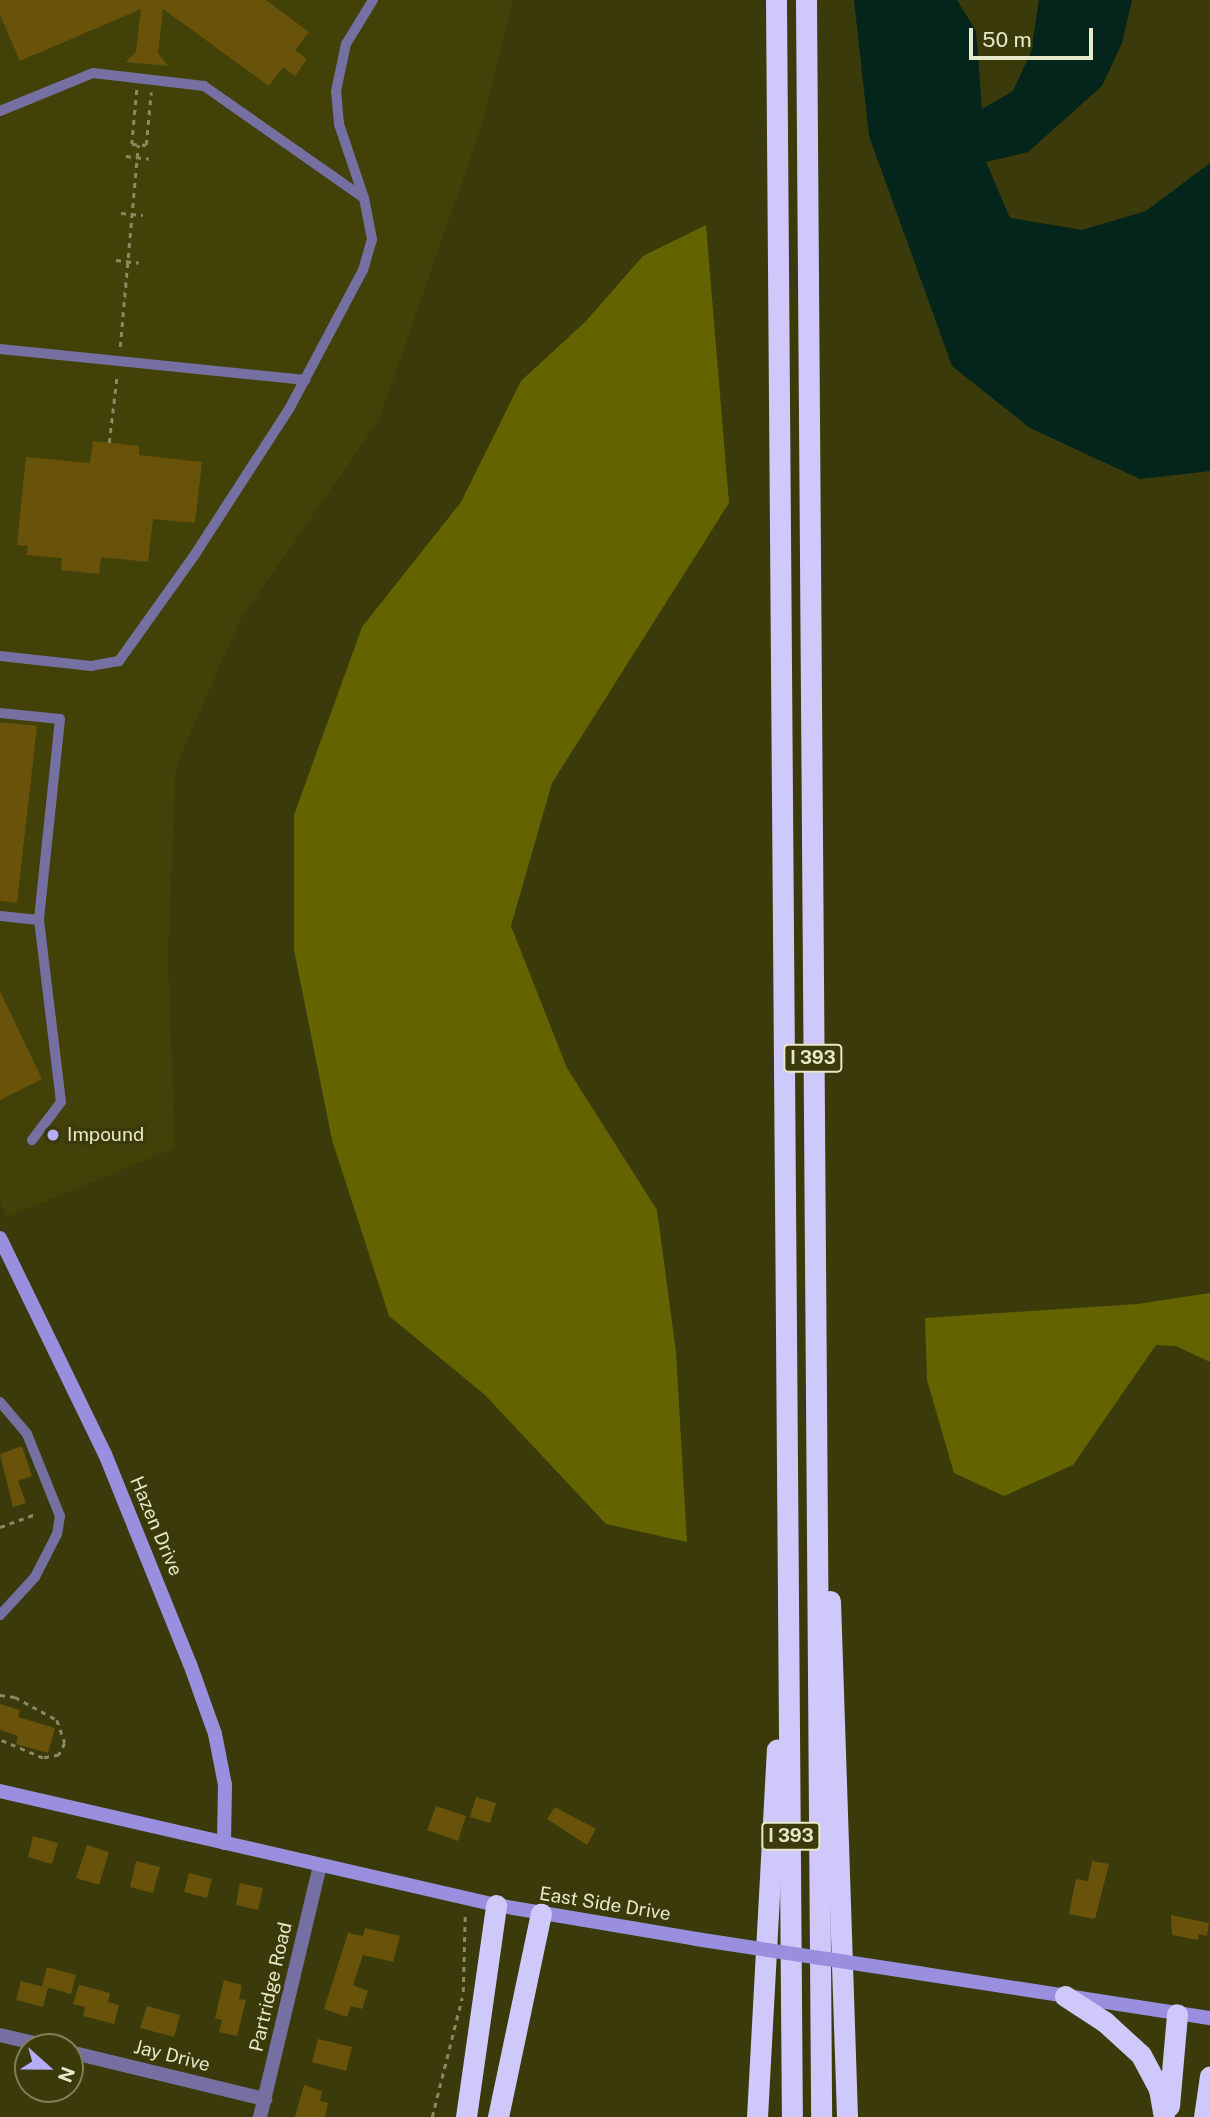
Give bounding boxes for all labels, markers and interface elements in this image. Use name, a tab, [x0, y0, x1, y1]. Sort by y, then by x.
scale bar	[972, 14, 1096, 58]
text: 50 m	[982, 27, 1032, 52]
road number: I 393	[783, 1044, 843, 1072]
place label: Impound	[67, 1124, 144, 1146]
marker: Impound	[45, 1127, 61, 1143]
street label: Hazen Drive	[125, 1473, 187, 1579]
road number: I 393	[761, 1822, 821, 1850]
street label: East Side Drive	[537, 1882, 673, 1926]
street label: Partridge Road	[245, 1920, 297, 2054]
north arrow	[14, 2033, 84, 2103]
street label: Jay Drive	[131, 2036, 213, 2076]
text: N	[54, 2064, 80, 2086]

